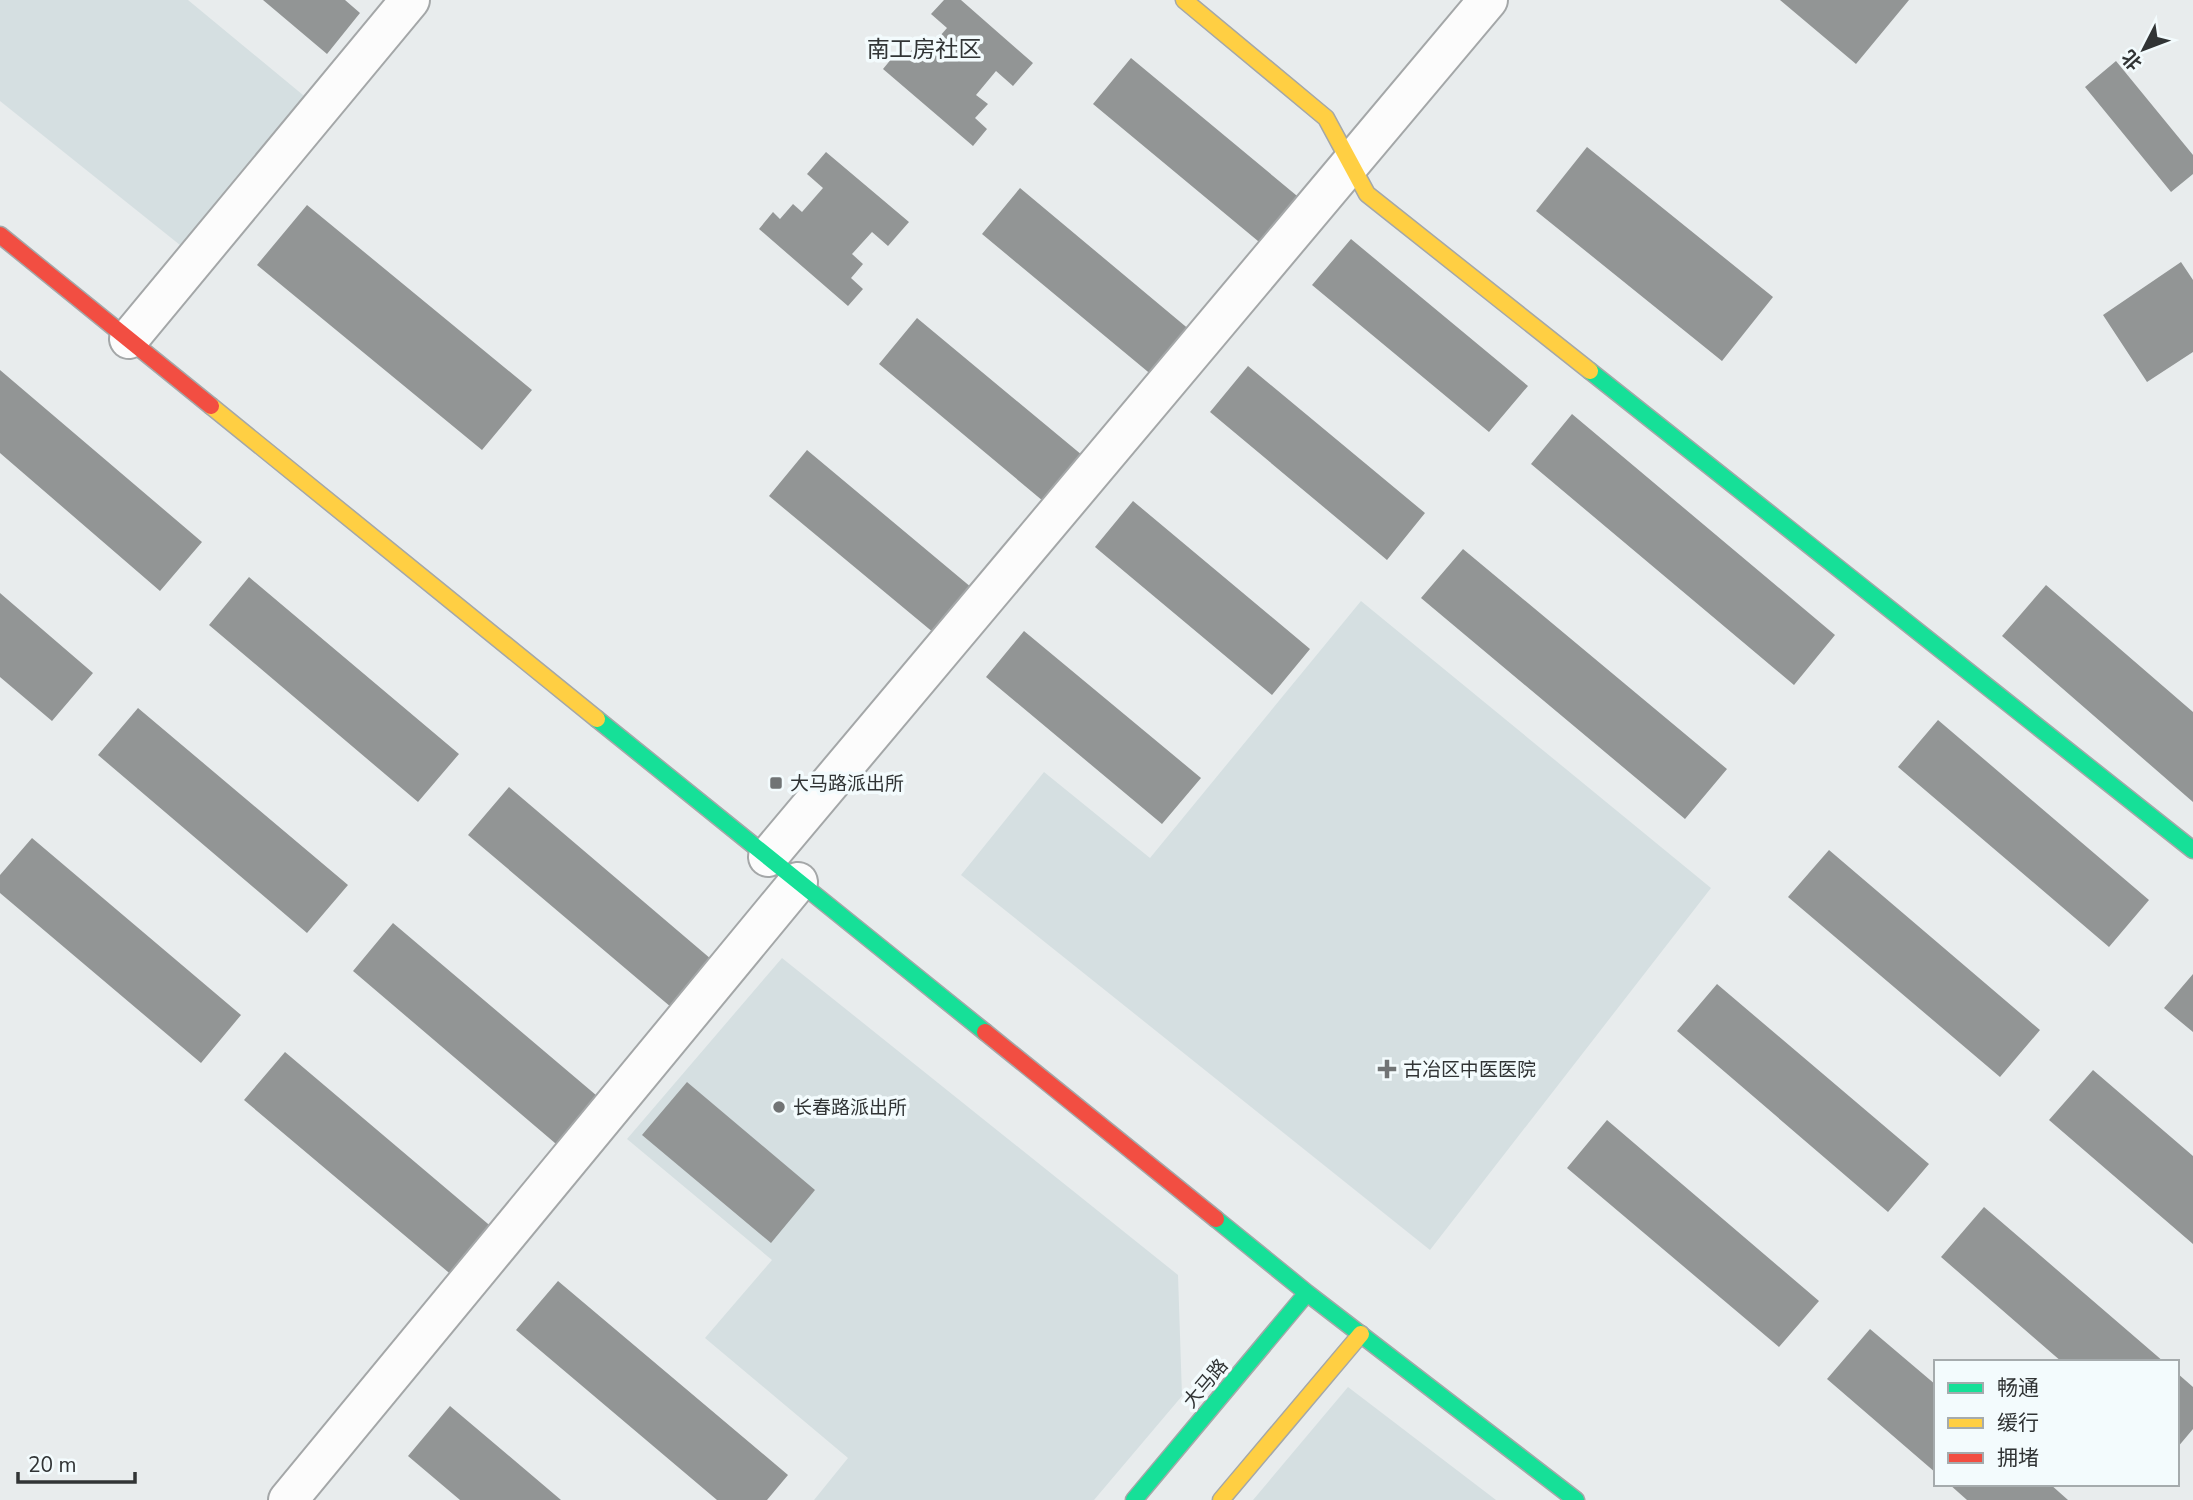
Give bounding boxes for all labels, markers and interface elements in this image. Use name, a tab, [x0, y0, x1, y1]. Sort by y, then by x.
north arrow	[2109, 14, 2179, 84]
district label: 南工房社区	[867, 34, 982, 65]
text: 北	[2116, 44, 2148, 75]
place label: 大马路派出所	[790, 771, 904, 797]
marker: 大马路派出所	[768, 775, 784, 791]
place label: 古冶区中医医院	[1403, 1057, 1536, 1083]
marker: 古冶区中医医院	[1377, 1059, 1397, 1079]
place label: 长春路派出所	[793, 1095, 907, 1121]
marker: 长春路派出所	[771, 1099, 787, 1115]
street label: 大马路	[1177, 1353, 1234, 1414]
legend	[1934, 1360, 2179, 1486]
text: 畅通	[1997, 1374, 2039, 1402]
text: 缓行	[1997, 1409, 2039, 1437]
scale bar	[18, 1440, 135, 1484]
text: 拥堵	[1997, 1444, 2039, 1472]
text: 20 m	[28, 1451, 77, 1479]

